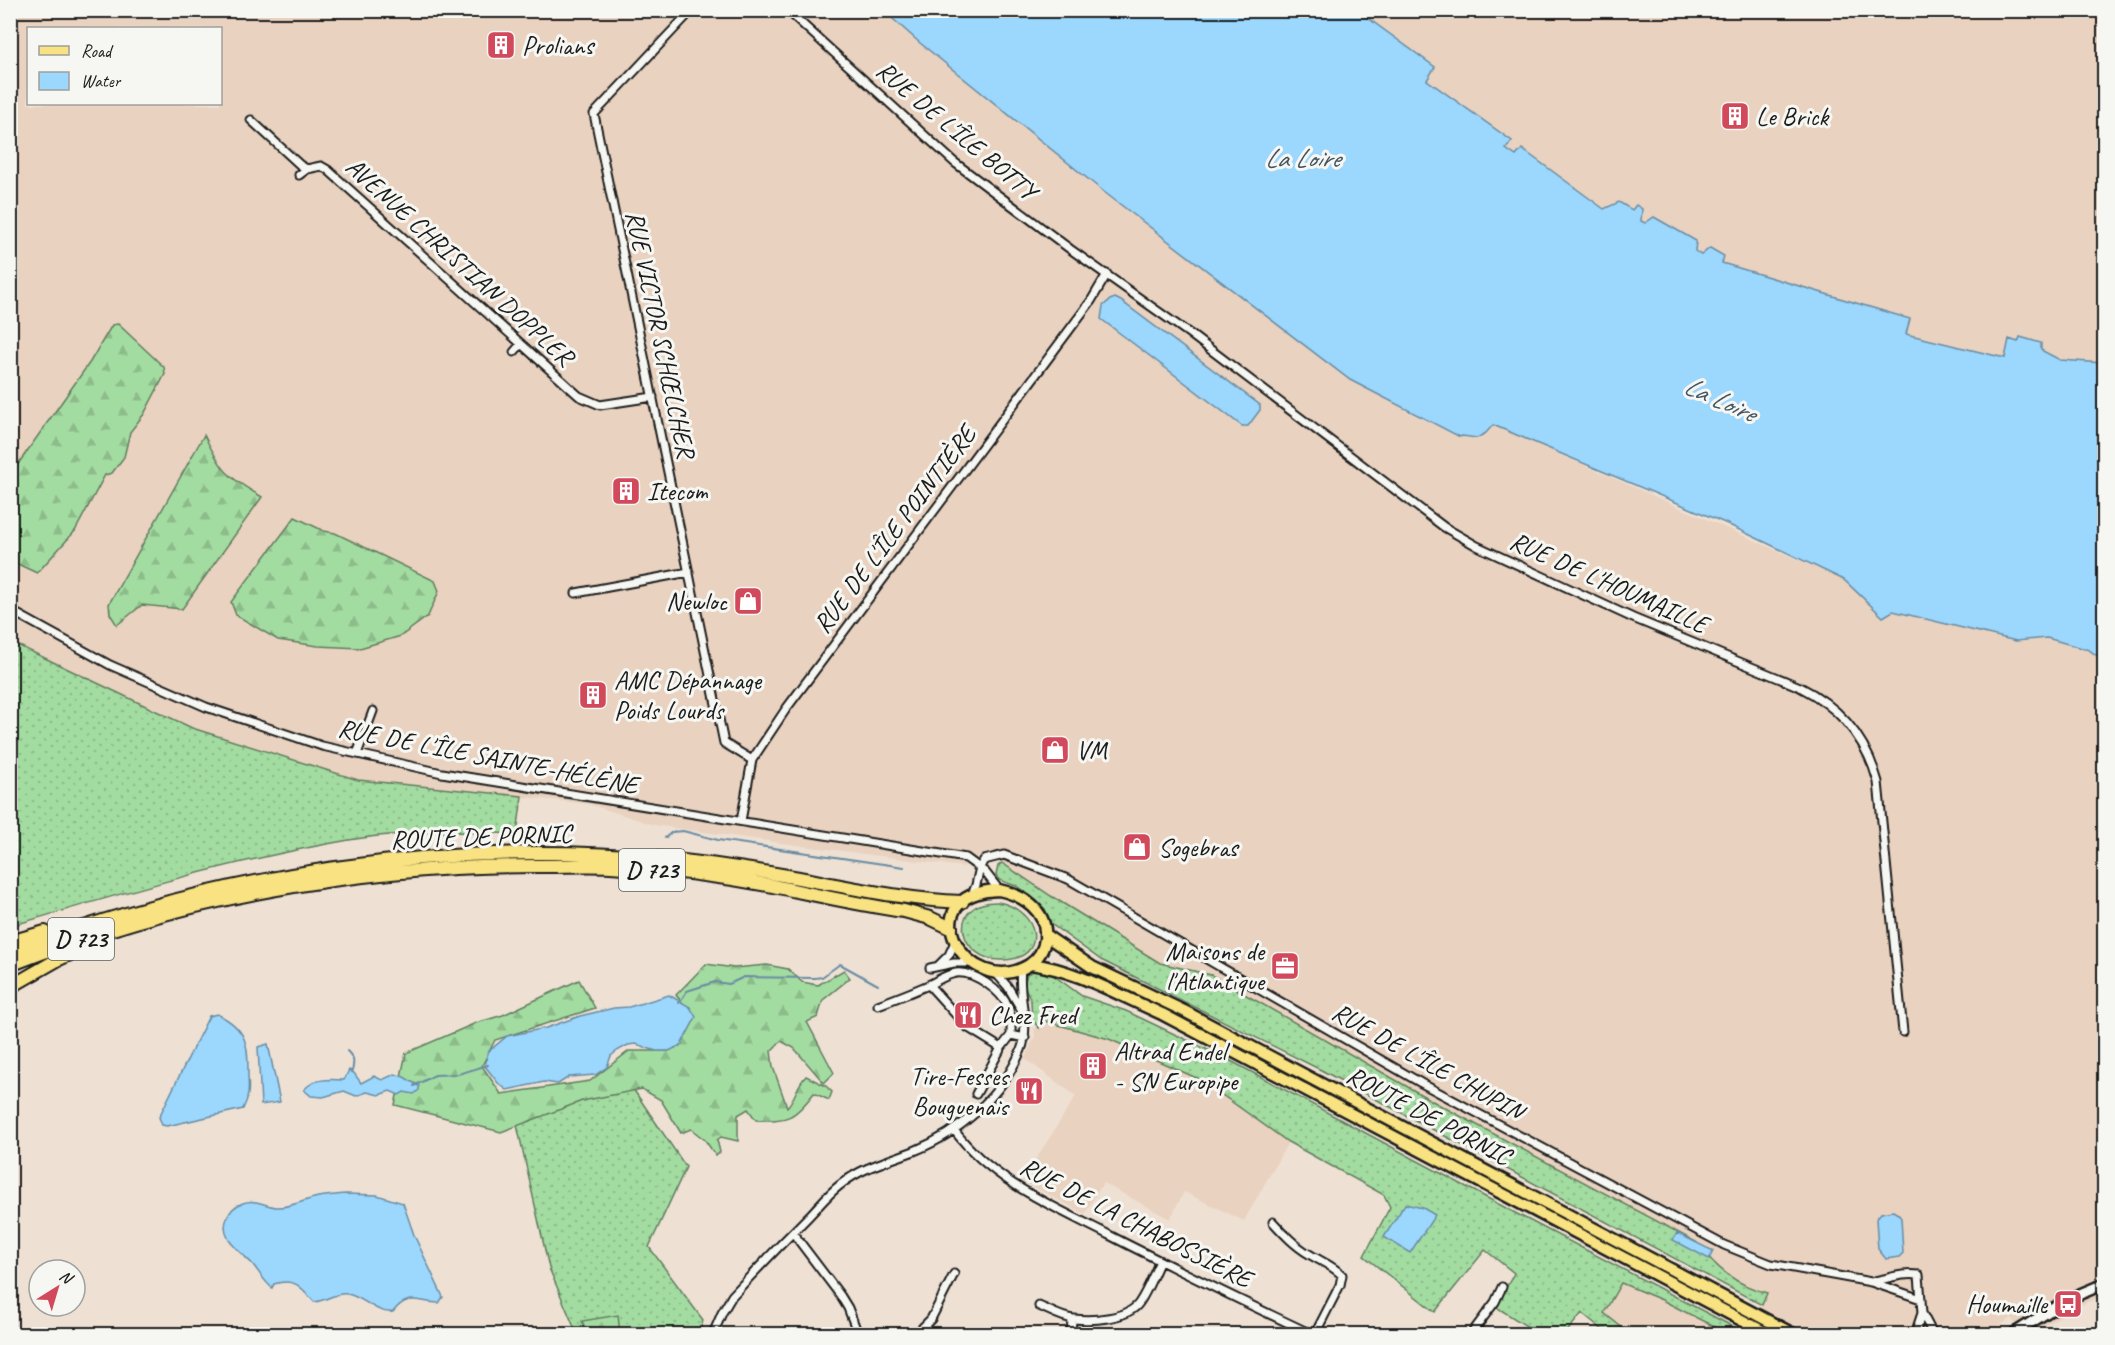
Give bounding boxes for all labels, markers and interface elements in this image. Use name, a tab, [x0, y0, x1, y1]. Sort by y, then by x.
legend	[27, 27, 222, 105]
building icon: Prolians	[485, 29, 517, 61]
place label: Prolians	[522, 29, 595, 62]
text: Road	[81, 40, 114, 62]
street label: RUE DE L'ÎLE BOTTY	[870, 54, 1047, 210]
text: Water	[81, 70, 122, 92]
building icon: Le Brick	[1719, 100, 1751, 132]
place label: Le Brick	[1756, 100, 1830, 133]
water label: La Loire	[1265, 141, 1343, 175]
street label: AVENUE CHRISTIAN DOPPLER	[339, 150, 583, 375]
street label: RUE VICTOR SCHŒLCHER	[618, 208, 703, 463]
water label: La Loire	[1679, 368, 1765, 431]
street label: RUE DE L'ÎLE POINTIÈRE	[806, 417, 985, 639]
building icon: Itecom	[610, 475, 642, 507]
place label: Itecom	[647, 475, 709, 508]
street label: RUE DE L'HOUMAILLE	[1505, 524, 1716, 642]
place label: Newloc	[666, 585, 728, 618]
shop icon: Newloc	[732, 585, 764, 617]
place label: AMC Dépannage Poids Lourds	[614, 664, 763, 727]
building icon: AMC Dépannage Poids Lourds	[577, 679, 609, 711]
street label: RUE DE L'ÎLE SAINTE-HÉLÈNE	[335, 711, 644, 802]
shop icon: VM	[1039, 734, 1071, 766]
place label: VM	[1076, 734, 1109, 767]
street label: ROUTE DE PORNIC	[390, 817, 575, 856]
shop icon: Sogebras	[1121, 831, 1153, 863]
place label: Sogebras	[1158, 831, 1240, 864]
road number: D 723	[619, 849, 685, 891]
road number: D 723	[48, 918, 114, 960]
place label: Maisons de l'Atlantique	[1165, 935, 1267, 998]
office icon: Maisons de l'Atlantique	[1269, 950, 1301, 982]
street label: RUE DE L'ÎLE CHUPIN	[1326, 995, 1533, 1130]
restaurant icon: Chez Fred	[952, 999, 984, 1031]
place label: Chez Fred	[989, 999, 1080, 1032]
place label: Altrad Endel - SN Europipe	[1114, 1035, 1240, 1098]
building icon: Altrad Endel - SN Europipe	[1077, 1050, 1109, 1082]
street label: ROUTE DE PORNIC	[1341, 1058, 1519, 1174]
place label: Tire-Fesses Bouguenais	[910, 1060, 1010, 1123]
restaurant icon: Tire-Fesses Bouguenais	[1013, 1075, 1045, 1107]
street label: RUE DE LA CHABOSSIÈRE	[1015, 1150, 1260, 1297]
north arrow	[27, 1258, 87, 1318]
text: N	[55, 1266, 78, 1290]
place label: Houmaille	[1966, 1288, 2049, 1321]
bus stop icon: Houmaille	[2052, 1288, 2084, 1320]

